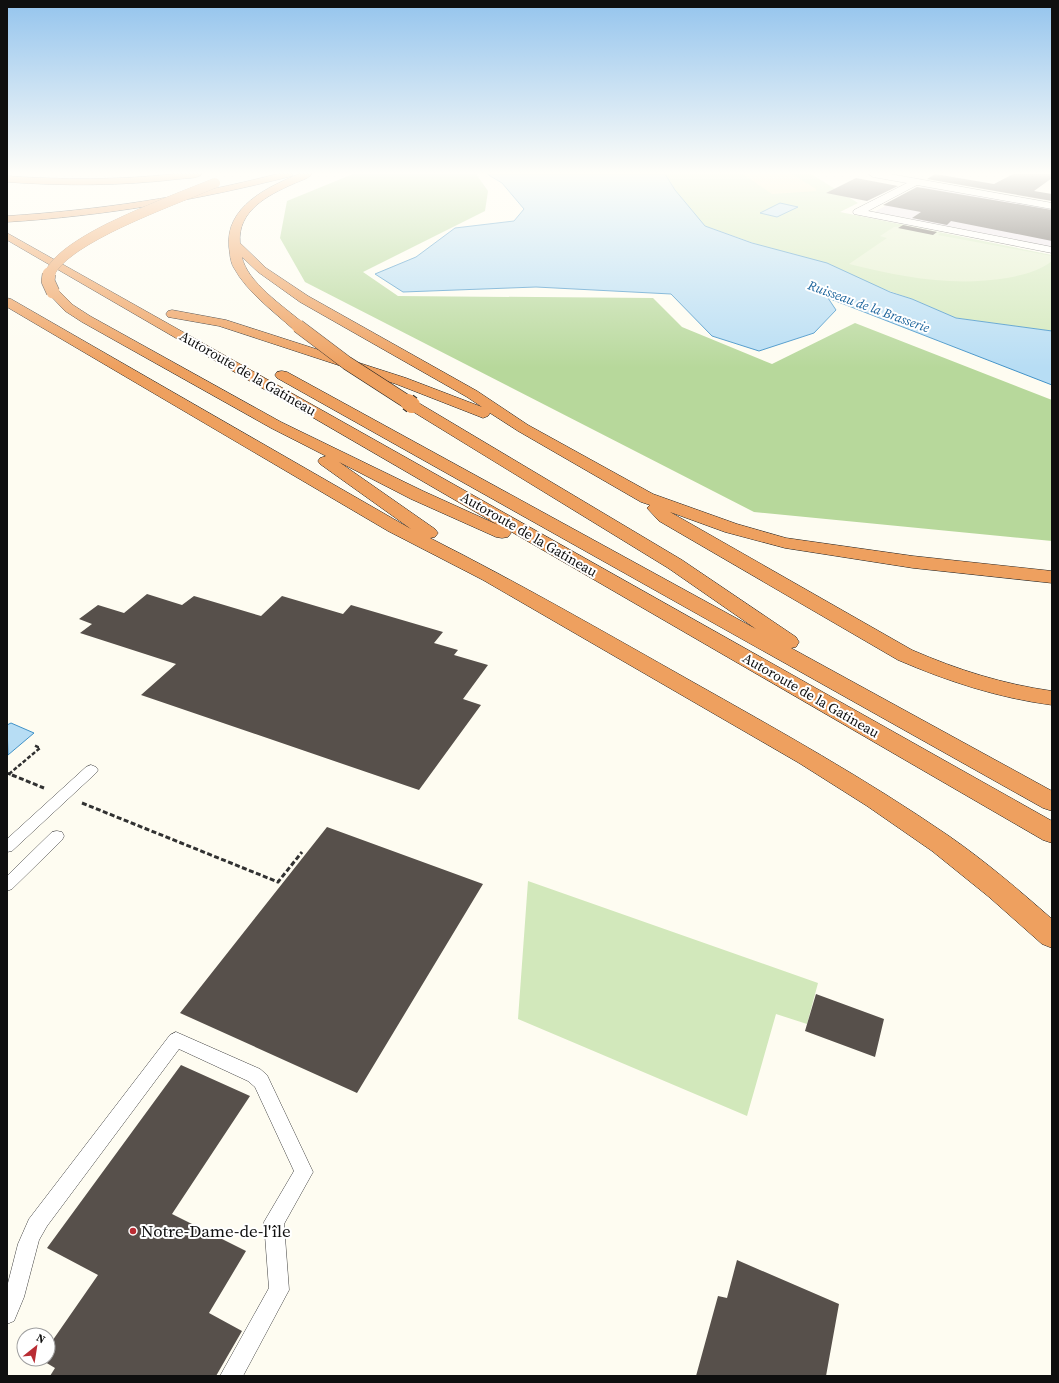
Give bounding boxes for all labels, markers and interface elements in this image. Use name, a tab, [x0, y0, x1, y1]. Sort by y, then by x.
water label: Ruisseau de la Brasserie	[805, 276, 933, 337]
street label: Autoroute de la Gatineau	[176, 326, 320, 420]
street label: Autoroute de la Gatineau	[457, 487, 601, 581]
street label: Autoroute de la Gatineau	[739, 648, 883, 742]
place label: Notre-Dame-de-l'île	[141, 1219, 291, 1243]
marker: Notre-Dame-de-l'île	[128, 1226, 138, 1236]
north arrow	[16, 1327, 56, 1367]
text: N	[34, 1330, 48, 1347]

